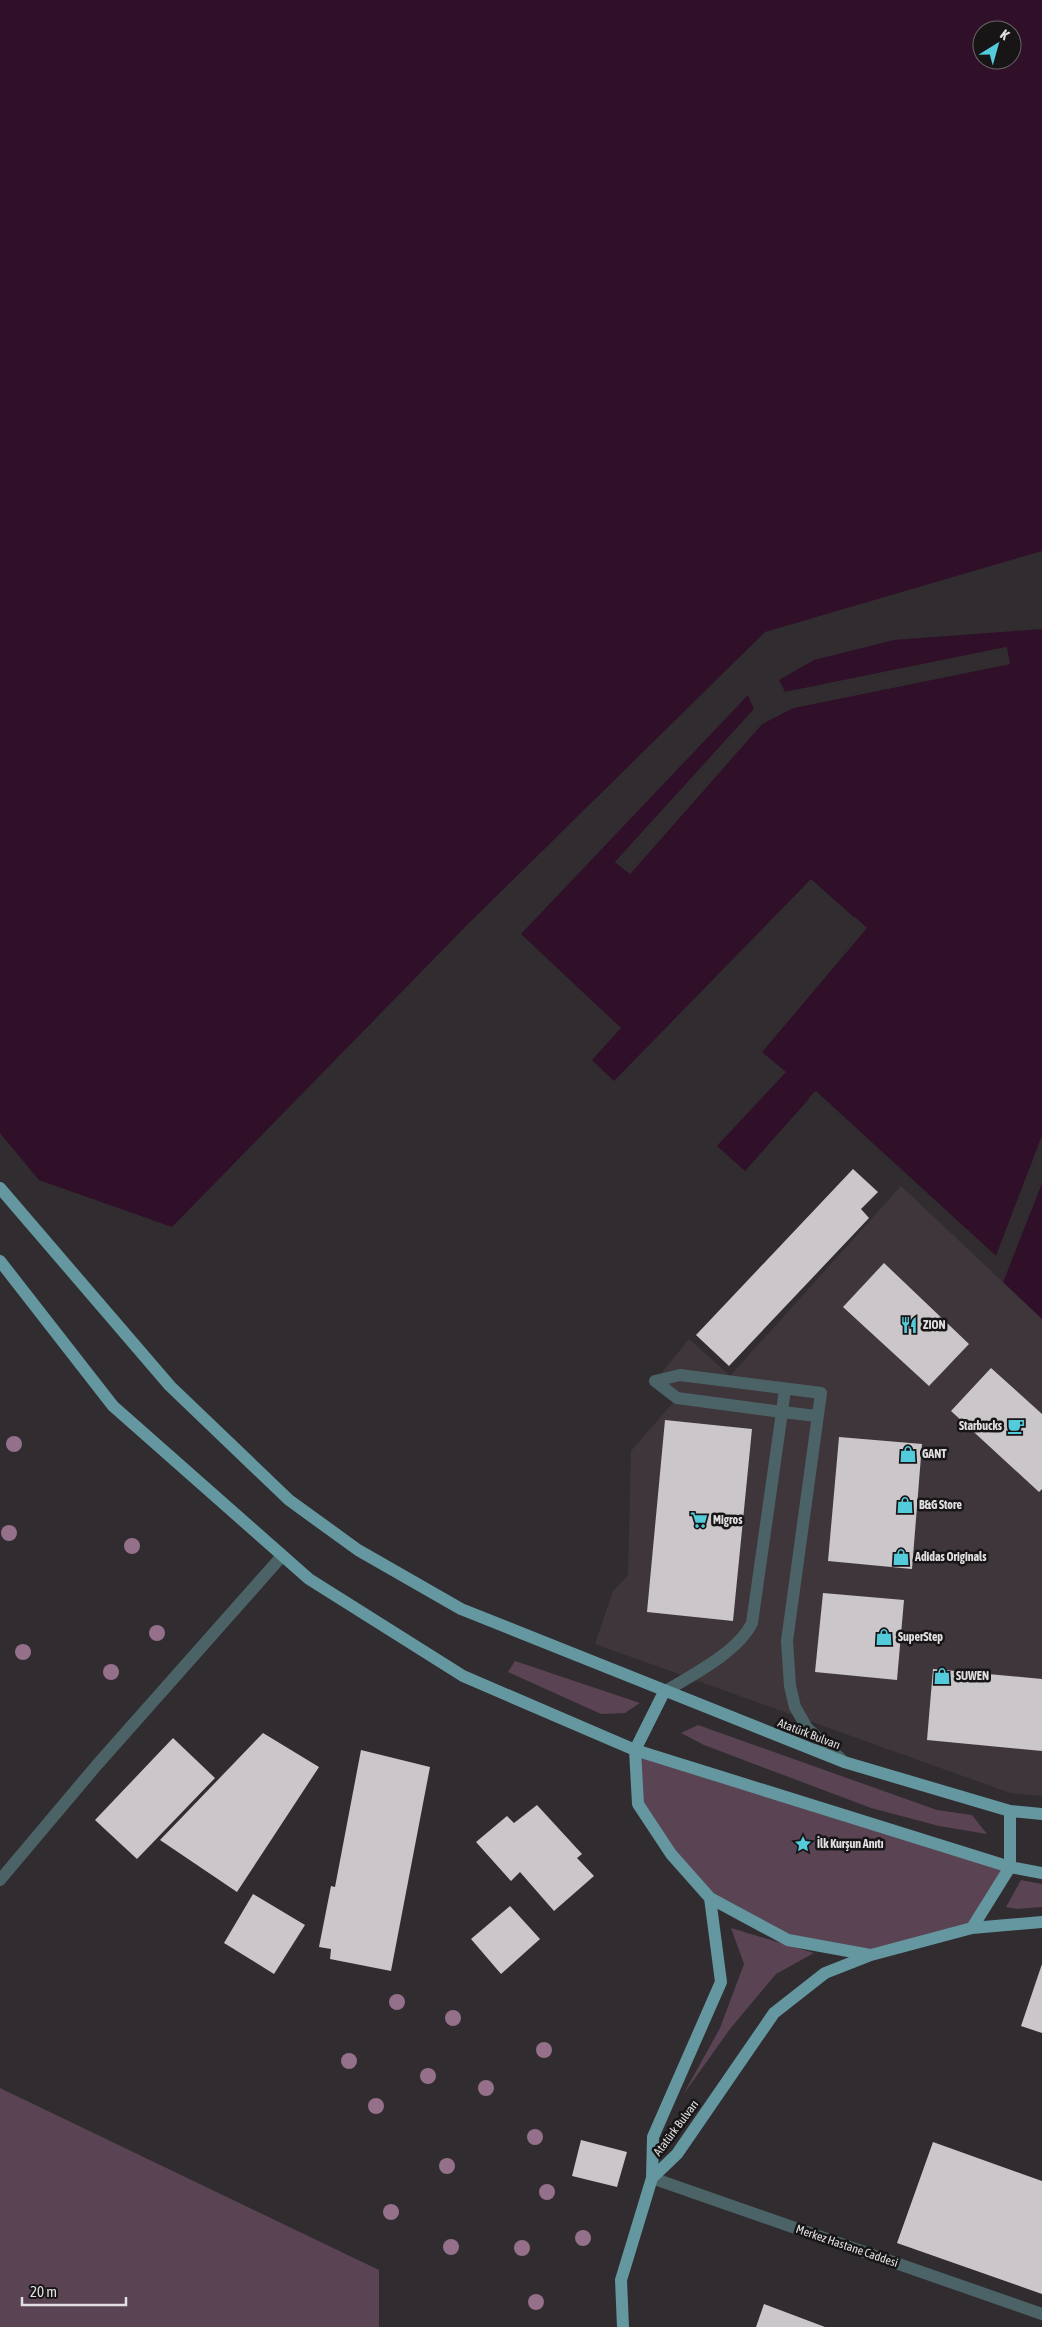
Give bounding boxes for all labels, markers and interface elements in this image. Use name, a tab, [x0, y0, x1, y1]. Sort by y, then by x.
north arrow	[972, 20, 1022, 70]
text: K	[997, 26, 1012, 43]
restaurant icon: ZION	[899, 1315, 919, 1335]
place label: ZION	[923, 1318, 946, 1332]
cafe icon: Starbucks	[1006, 1416, 1026, 1436]
place label: Starbucks	[959, 1419, 1003, 1433]
shop icon: GANT	[898, 1444, 918, 1464]
place label: GANT	[922, 1447, 947, 1461]
shop icon: B&G Store	[895, 1495, 915, 1515]
place label: B&G Store	[919, 1498, 962, 1512]
supermarket icon: Migros	[689, 1510, 709, 1530]
place label: Migros	[713, 1513, 743, 1527]
shop icon: Adidas Originals	[891, 1547, 911, 1567]
place label: Adidas Originals	[914, 1550, 987, 1564]
shop icon: SuperStep	[874, 1627, 894, 1647]
place label: SuperStep	[898, 1630, 943, 1644]
shop icon: SUWEN	[932, 1666, 952, 1686]
place label: SUWEN	[956, 1669, 989, 1683]
street label: Atatürk Bulvarı	[776, 1716, 842, 1752]
place icon: İlk Kurşun Anıtı	[793, 1834, 813, 1854]
place label: İlk Kurşun Anıtı	[817, 1836, 884, 1851]
street label: Atatürk Bulvarı	[651, 2097, 701, 2159]
street label: Merkez Hastane Caddesi	[794, 2222, 900, 2270]
scale bar	[22, 2274, 126, 2306]
text: 20 m	[30, 2283, 57, 2300]

